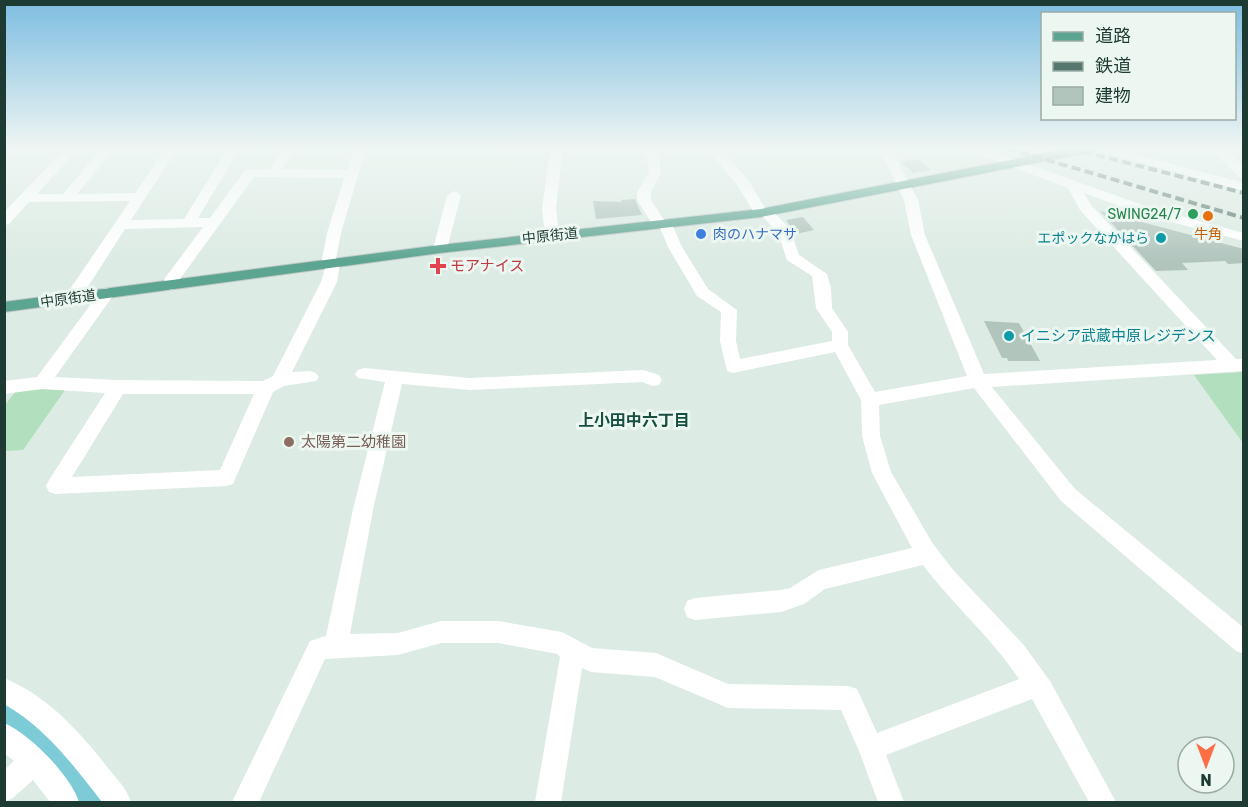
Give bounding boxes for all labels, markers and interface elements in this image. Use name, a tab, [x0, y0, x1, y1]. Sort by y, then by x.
legend	[1041, 12, 1236, 120]
text: 道路	[1095, 25, 1131, 47]
text: 鉄道	[1095, 55, 1131, 77]
text: 建物	[1095, 85, 1131, 107]
place label: SWING24/7	[1107, 206, 1181, 223]
marker: SWING24/7	[1186, 207, 1200, 221]
marker: 牛角	[1201, 209, 1215, 223]
street label: 中原街道	[521, 225, 579, 247]
place label: 肉のハナマサ	[713, 226, 797, 243]
place label: 牛角	[1194, 226, 1222, 243]
marker: 肉のハナマサ	[694, 227, 708, 241]
place label: エポックなかはら	[1038, 230, 1149, 247]
marker: エポックなかはら	[1154, 231, 1168, 245]
place label: モアナイス	[450, 257, 524, 275]
marker: モアナイス	[431, 259, 445, 273]
street label: 中原街道	[39, 287, 97, 311]
place label: イニシア武蔵中原レジデンス	[1021, 327, 1216, 345]
marker: イニシア武蔵中原レジデンス	[1002, 329, 1016, 343]
district label: 上小田中六丁目	[578, 411, 690, 430]
place label: 太陽第二幼稚園	[301, 433, 406, 451]
marker: 太陽第二幼稚園	[282, 435, 296, 449]
north arrow	[1176, 735, 1236, 795]
text: N	[1200, 770, 1212, 789]

